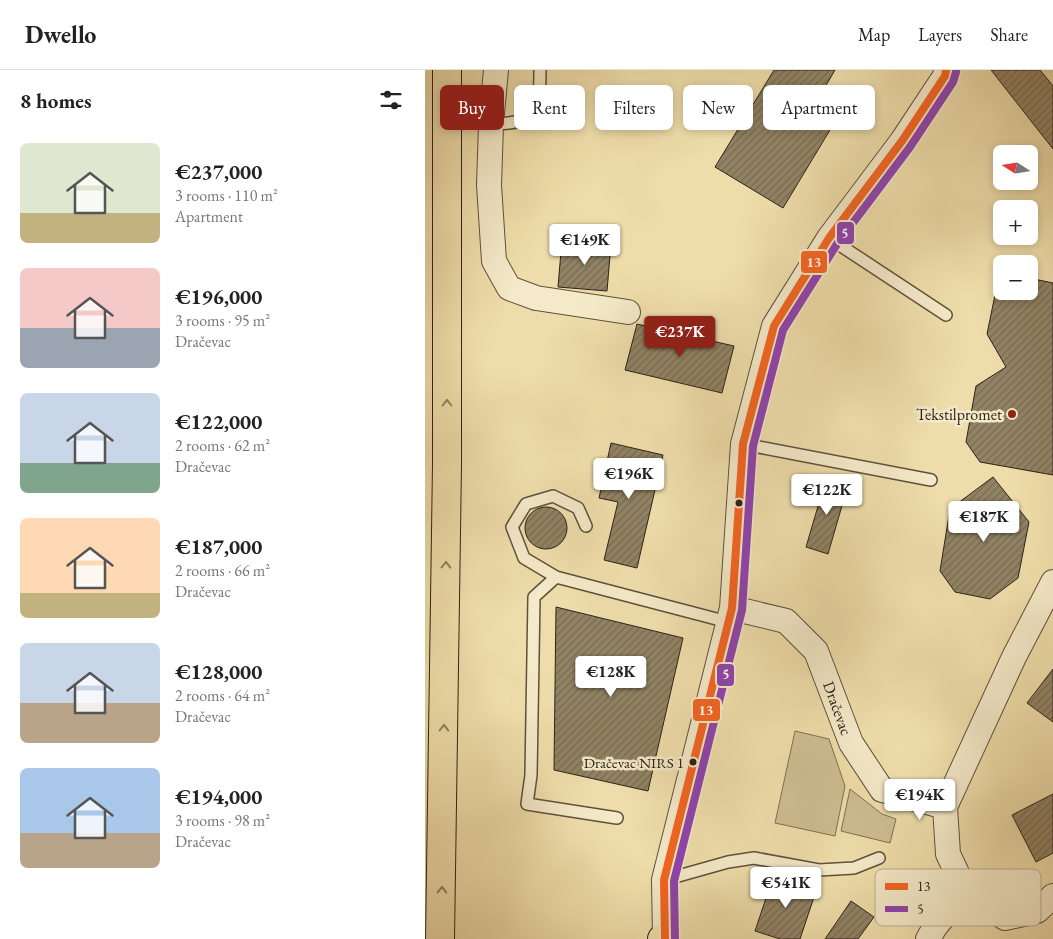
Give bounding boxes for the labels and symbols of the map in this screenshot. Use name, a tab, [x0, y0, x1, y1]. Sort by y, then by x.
north arrow	[993, 145, 1037, 190]
line badge: 5	[836, 221, 855, 245]
pin: €149K	[550, 224, 620, 266]
text: 5	[841, 224, 849, 242]
line badge: 13	[800, 250, 828, 274]
text: 13	[807, 253, 821, 271]
pin: €237K	[645, 316, 715, 358]
one-way arrow	[442, 399, 452, 406]
place label: Tekstilpromet	[916, 404, 1002, 425]
marker: Tekstilpromet	[1006, 408, 1018, 420]
pin: €196K	[594, 458, 664, 500]
pin: €122K	[792, 474, 862, 516]
unlabelled marker	[734, 498, 744, 508]
pin: €187K	[949, 500, 1019, 543]
one-way arrow	[440, 561, 451, 569]
pin: €128K	[576, 656, 646, 698]
line badge: 5	[716, 663, 735, 687]
text: 5	[722, 665, 730, 683]
street label: Dračevac	[818, 678, 857, 738]
line badge: 13	[692, 698, 721, 722]
text: 13	[699, 701, 713, 719]
one-way arrow	[439, 724, 449, 732]
place label: Dračevac NIRS 1	[584, 753, 684, 772]
marker: Dračevac NIRS 1	[688, 757, 698, 767]
pin: €194K	[885, 778, 955, 821]
pin: €541K	[751, 866, 821, 909]
legend	[875, 869, 1041, 926]
text: 13	[917, 877, 931, 895]
one-way arrow	[437, 886, 447, 894]
text: 5	[917, 900, 924, 918]

